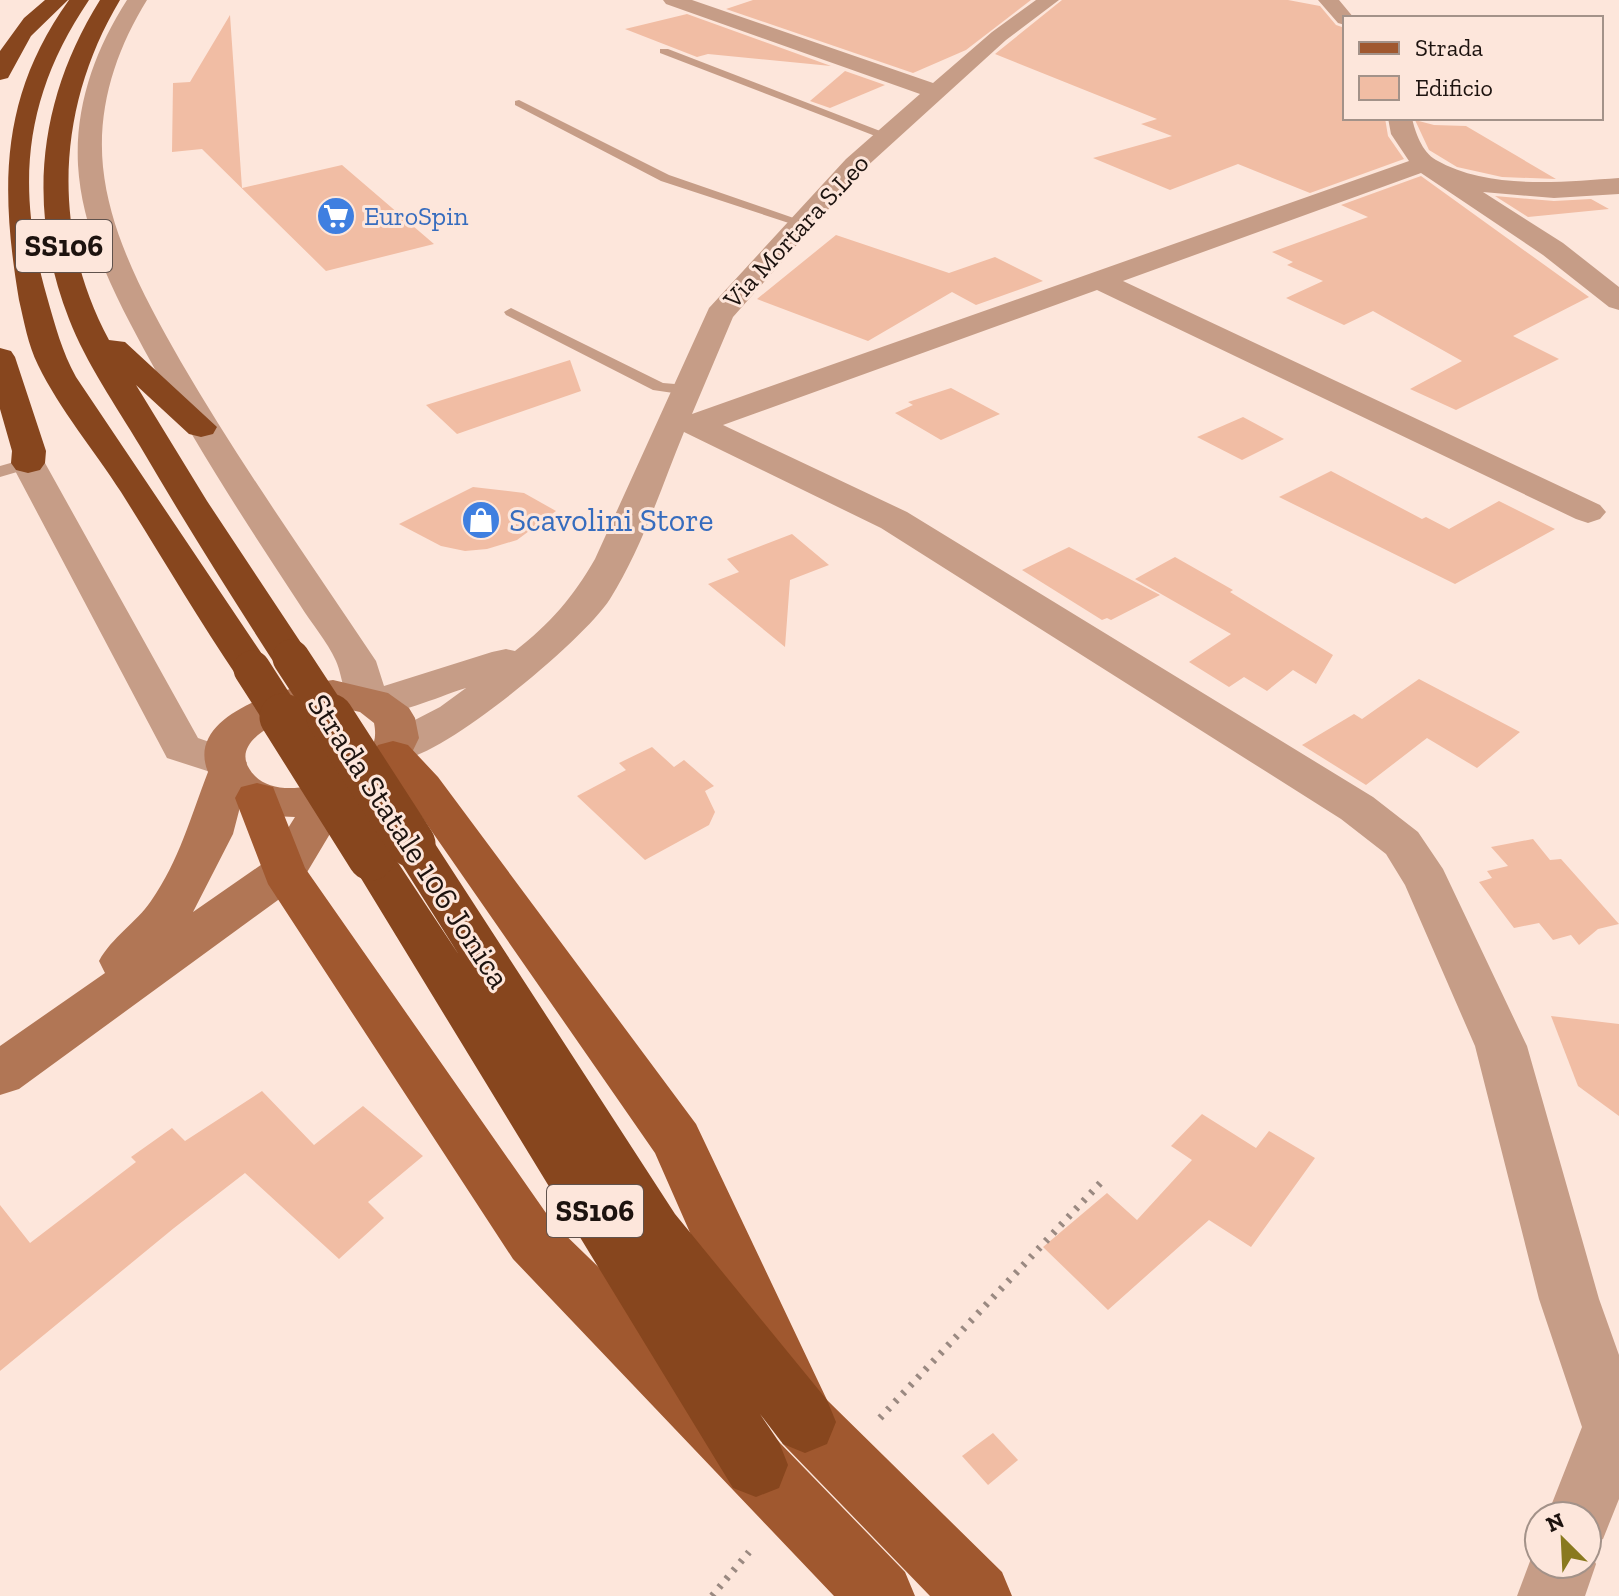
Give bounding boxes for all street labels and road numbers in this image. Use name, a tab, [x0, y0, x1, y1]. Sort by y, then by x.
street label: Via Mortara S.Leo	[716, 147, 876, 315]
road number: SS106	[16, 220, 112, 272]
street label: Strada Statale 106 Jonica	[300, 687, 518, 995]
road number: SS106	[547, 1185, 643, 1237]

